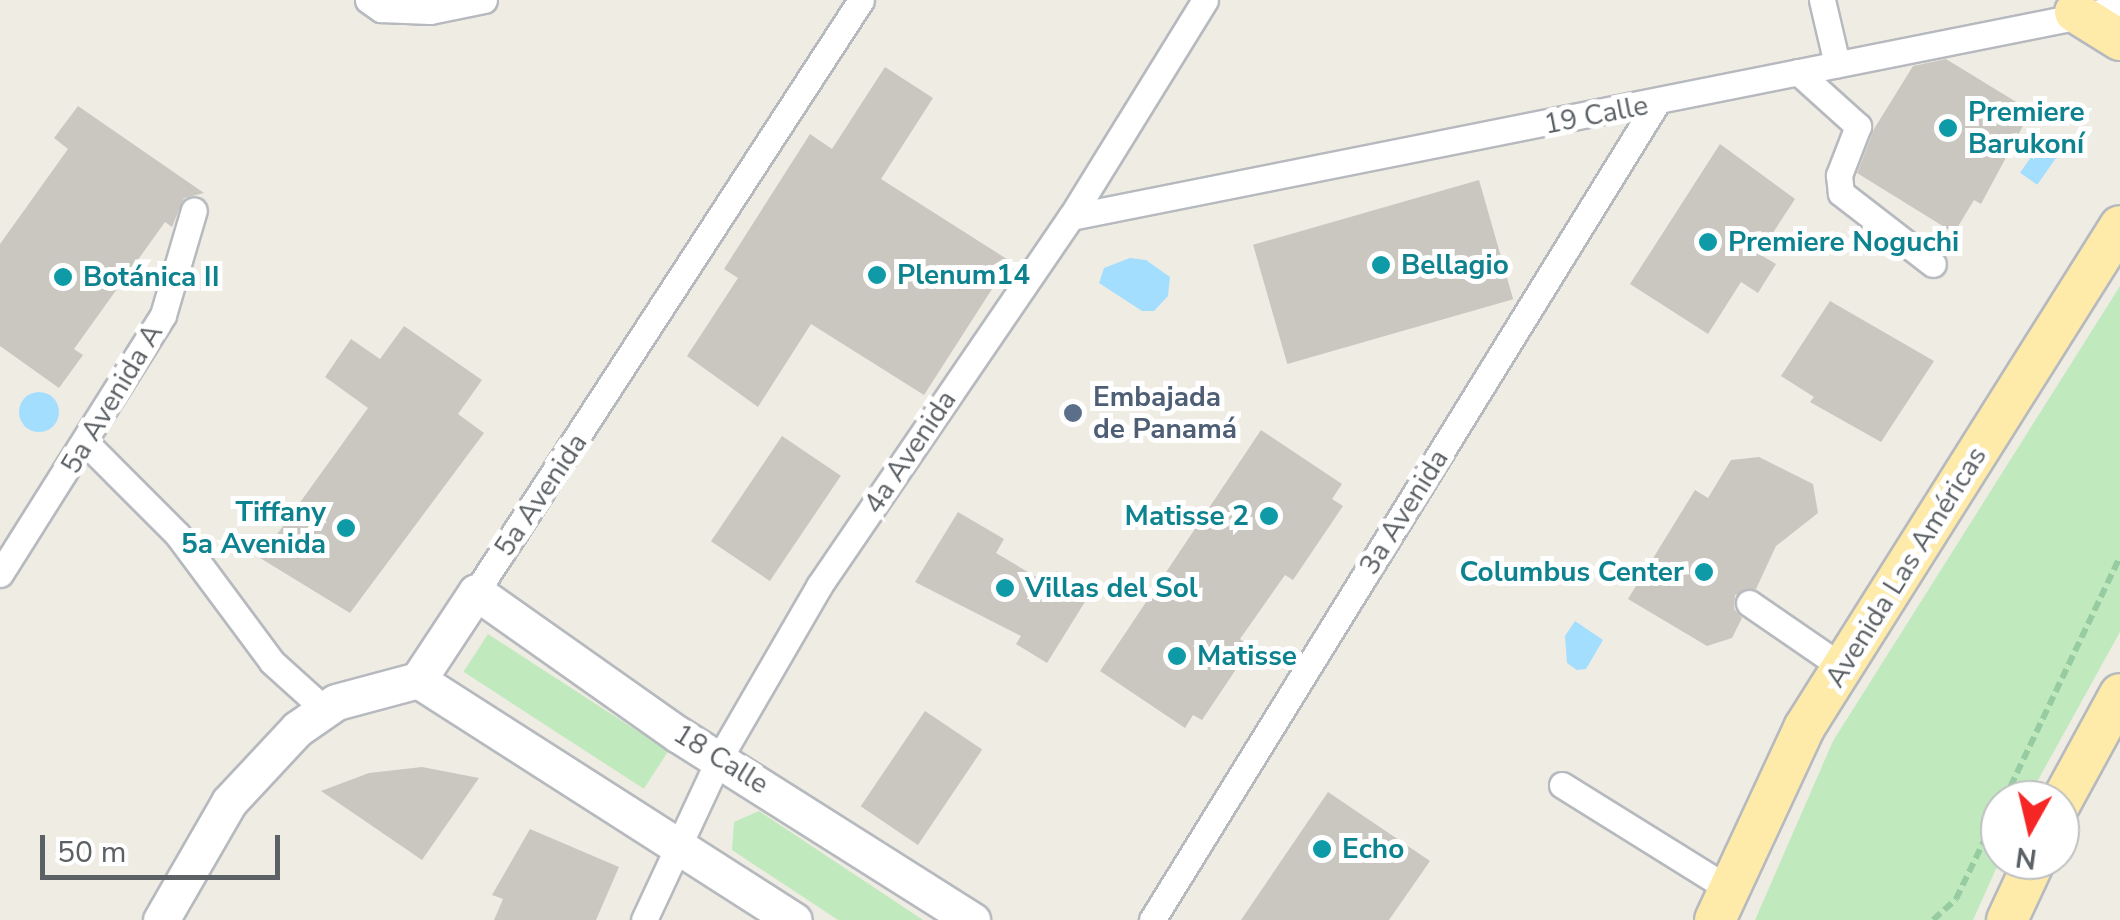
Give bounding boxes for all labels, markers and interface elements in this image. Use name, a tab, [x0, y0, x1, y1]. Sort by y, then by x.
street label: 19 Calle	[1541, 88, 1651, 142]
place label: Premiere Barukoní	[1968, 95, 2085, 161]
marker: Premiere Barukoní	[1937, 117, 1959, 139]
place label: Premiere Noguchi	[1728, 225, 1959, 259]
marker: Premiere Noguchi	[1697, 231, 1719, 253]
place label: Bellagio	[1401, 248, 1509, 282]
marker: Bellagio	[1370, 254, 1392, 276]
place label: Plenum14	[897, 258, 1030, 292]
place label: Botánica II	[83, 260, 220, 294]
marker: Plenum14	[866, 264, 888, 286]
marker: Botánica II	[52, 266, 74, 288]
street label: 5a Avenida A	[54, 318, 170, 480]
place label: Embajada de Panamá	[1093, 380, 1237, 446]
street label: 4a Avenida	[857, 384, 963, 520]
marker: Embajada de Panamá	[1062, 402, 1084, 424]
street label: 5a Avenida	[488, 427, 594, 563]
street label: Avenida Las Américas	[1818, 441, 1994, 693]
street label: 3a Avenida	[1352, 443, 1456, 581]
place label: Tiffany 5a Avenida	[181, 495, 326, 561]
place label: Matisse 2	[1125, 499, 1249, 533]
marker: Matisse 2	[1258, 505, 1280, 527]
marker: Tiffany 5a Avenida	[335, 517, 357, 539]
place label: Columbus Center	[1460, 555, 1684, 589]
marker: Columbus Center	[1693, 561, 1715, 583]
place label: Villas del Sol	[1025, 571, 1198, 605]
marker: Villas del Sol	[994, 577, 1016, 599]
place label: Matisse	[1197, 639, 1297, 673]
marker: Matisse	[1166, 645, 1188, 667]
street label: 18 Calle	[667, 717, 775, 801]
north arrow	[1980, 780, 2080, 880]
scale bar	[45, 815, 285, 877]
text: 50 m	[57, 832, 126, 873]
place label: Echo	[1342, 832, 1404, 866]
text: N	[2013, 837, 2039, 878]
marker: Echo	[1311, 838, 1333, 860]

